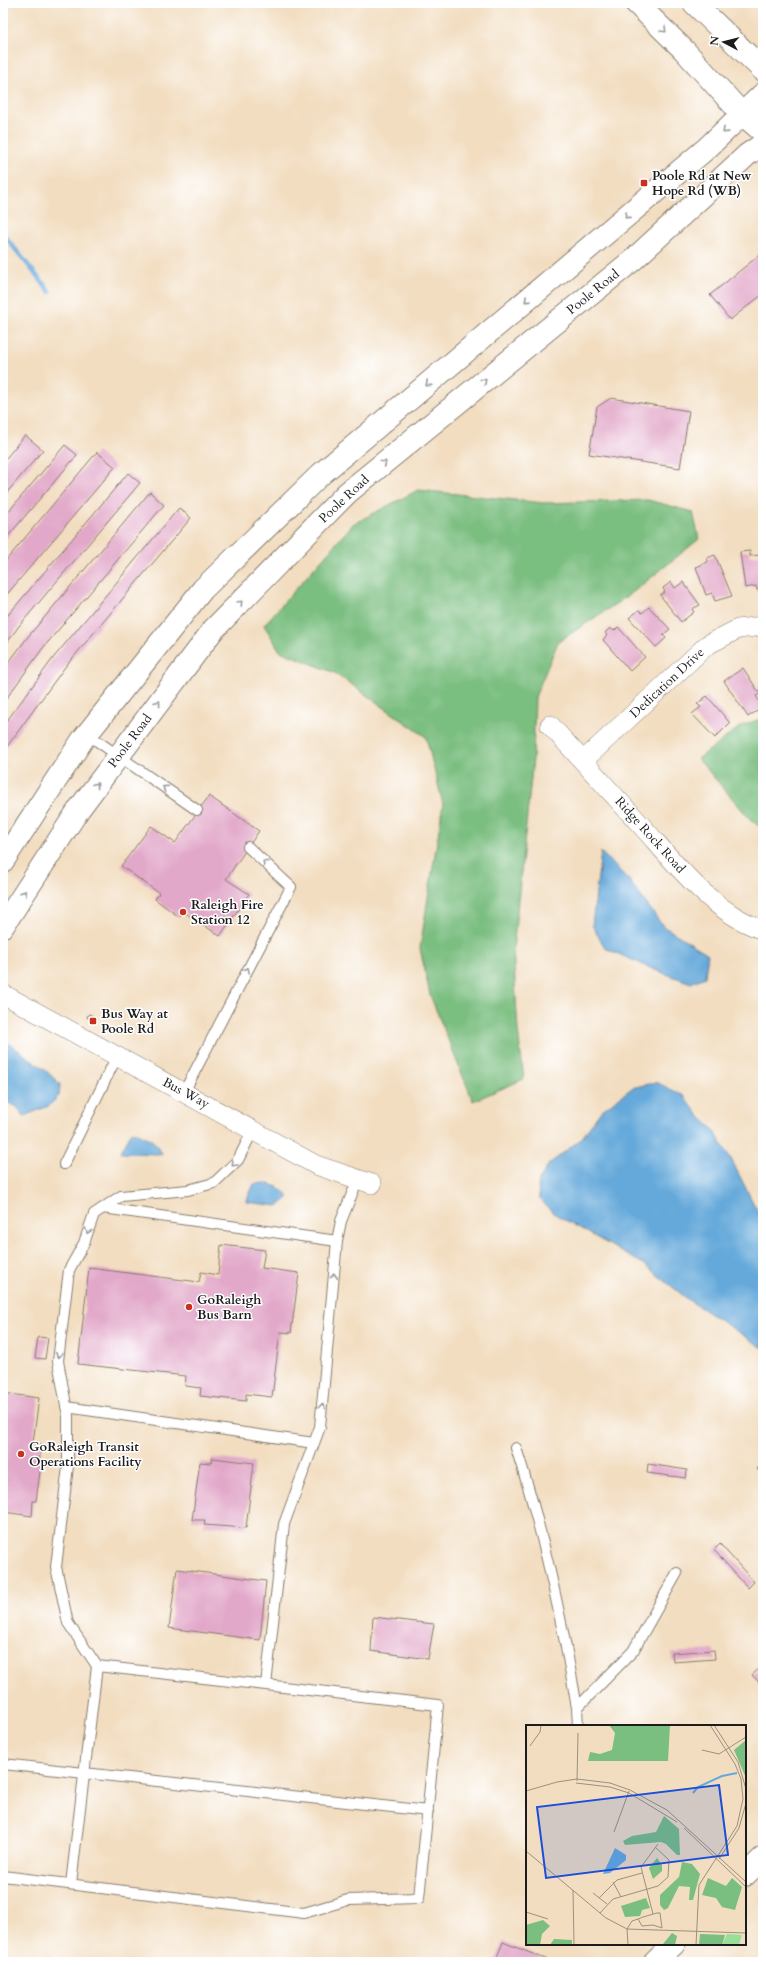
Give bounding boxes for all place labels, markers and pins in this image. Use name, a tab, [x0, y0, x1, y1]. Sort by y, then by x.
place label: Poole Rd at New Hope Rd (WB)	[652, 167, 751, 200]
marker: Poole Rd at New Hope Rd (WB)	[639, 178, 649, 188]
place label: Raleigh Fire Station 12	[191, 896, 264, 929]
marker: Raleigh Fire Station 12	[178, 907, 188, 917]
place label: Bus Way at Poole Rd	[101, 1005, 168, 1038]
marker: Bus Way at Poole Rd	[88, 1016, 98, 1026]
place label: GoRaleigh Bus Barn	[197, 1291, 261, 1324]
marker: GoRaleigh Bus Barn	[184, 1302, 194, 1312]
place label: GoRaleigh Transit Operations Facility	[29, 1438, 142, 1471]
marker: GoRaleigh Transit Operations Facility	[16, 1449, 26, 1459]

